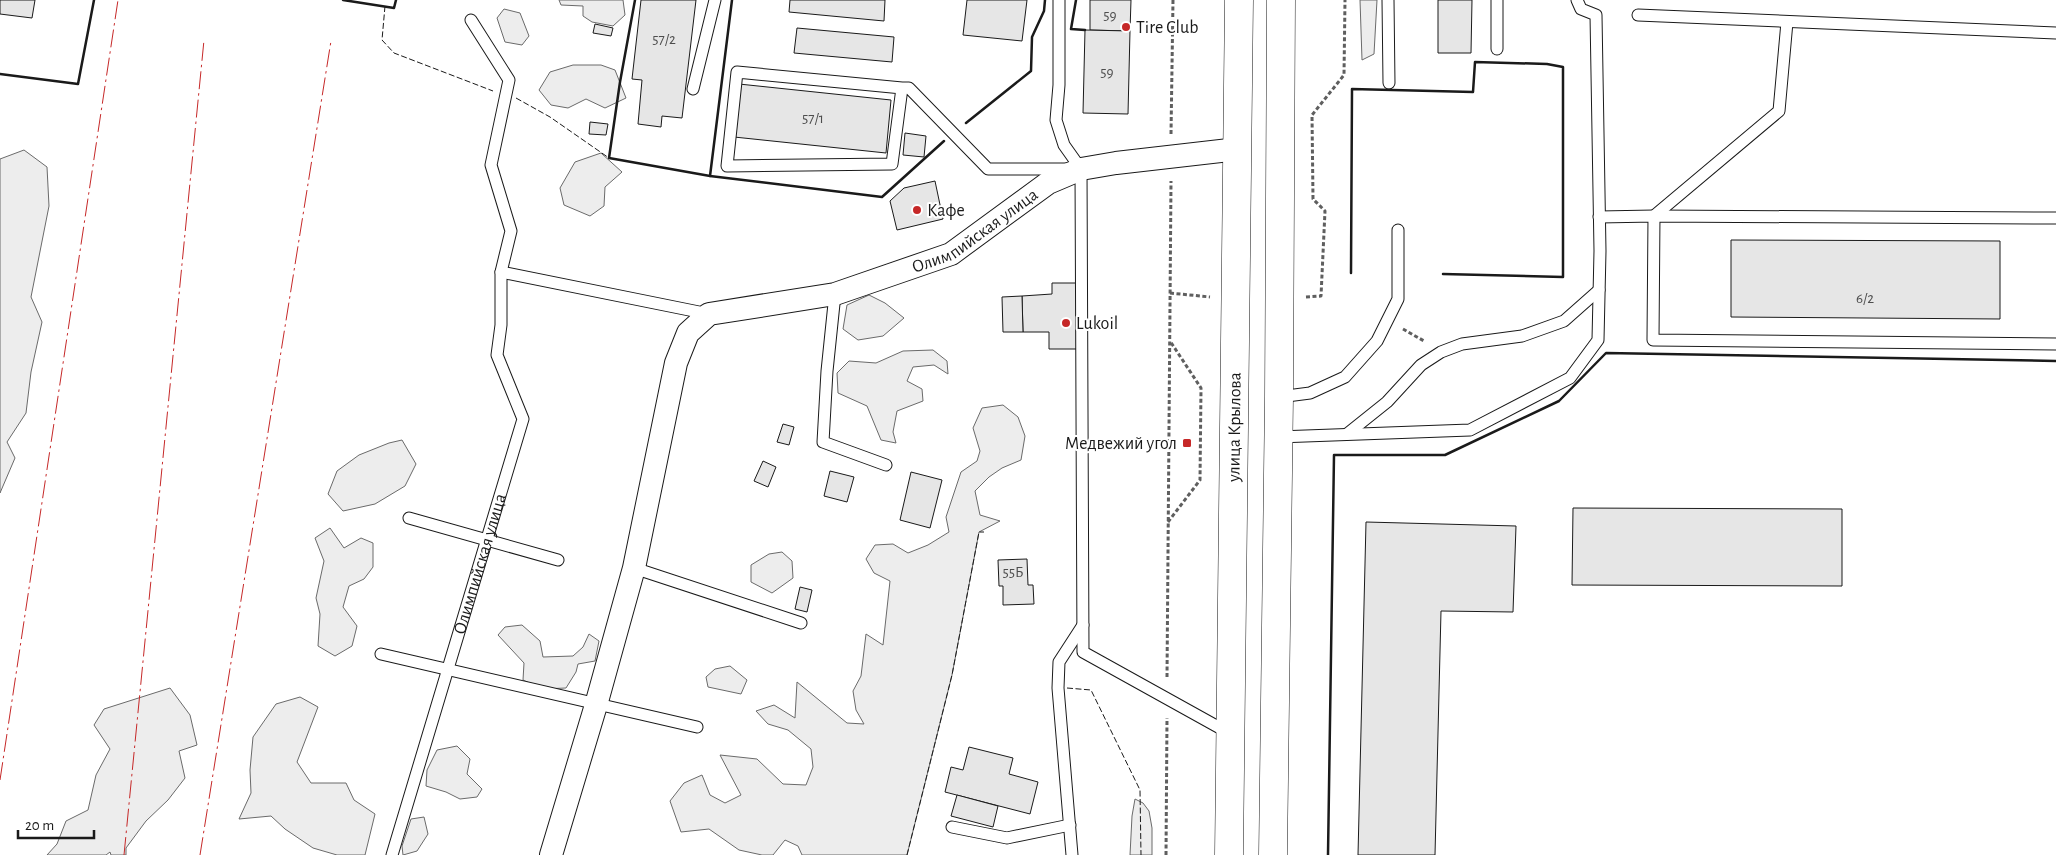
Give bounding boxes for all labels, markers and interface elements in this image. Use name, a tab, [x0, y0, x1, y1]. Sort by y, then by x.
house number: 59	[1103, 8, 1117, 23]
place label: Tire Club	[1136, 19, 1198, 37]
marker: Tire Club	[1120, 21, 1132, 33]
house number: 57/2	[652, 32, 676, 47]
house number: 59	[1100, 65, 1114, 80]
house number: 57/1	[802, 111, 824, 126]
street label: Олимпийская улица	[910, 186, 1042, 277]
place label: Кафе	[927, 202, 965, 220]
marker: Кафе	[911, 204, 923, 216]
house number: 6/2	[1856, 291, 1874, 306]
place label: Lukoil	[1076, 315, 1118, 333]
marker: Lukoil	[1060, 317, 1072, 329]
street label: улица Крылова	[1225, 372, 1245, 483]
place label: Медвежий угол	[1065, 435, 1177, 453]
marker: Медвежий угол	[1181, 437, 1193, 449]
street label: Олимпийская улица	[451, 492, 510, 637]
house number: 55Б	[1002, 565, 1024, 580]
scale bar	[18, 808, 94, 840]
text: 20 m	[25, 818, 54, 833]

